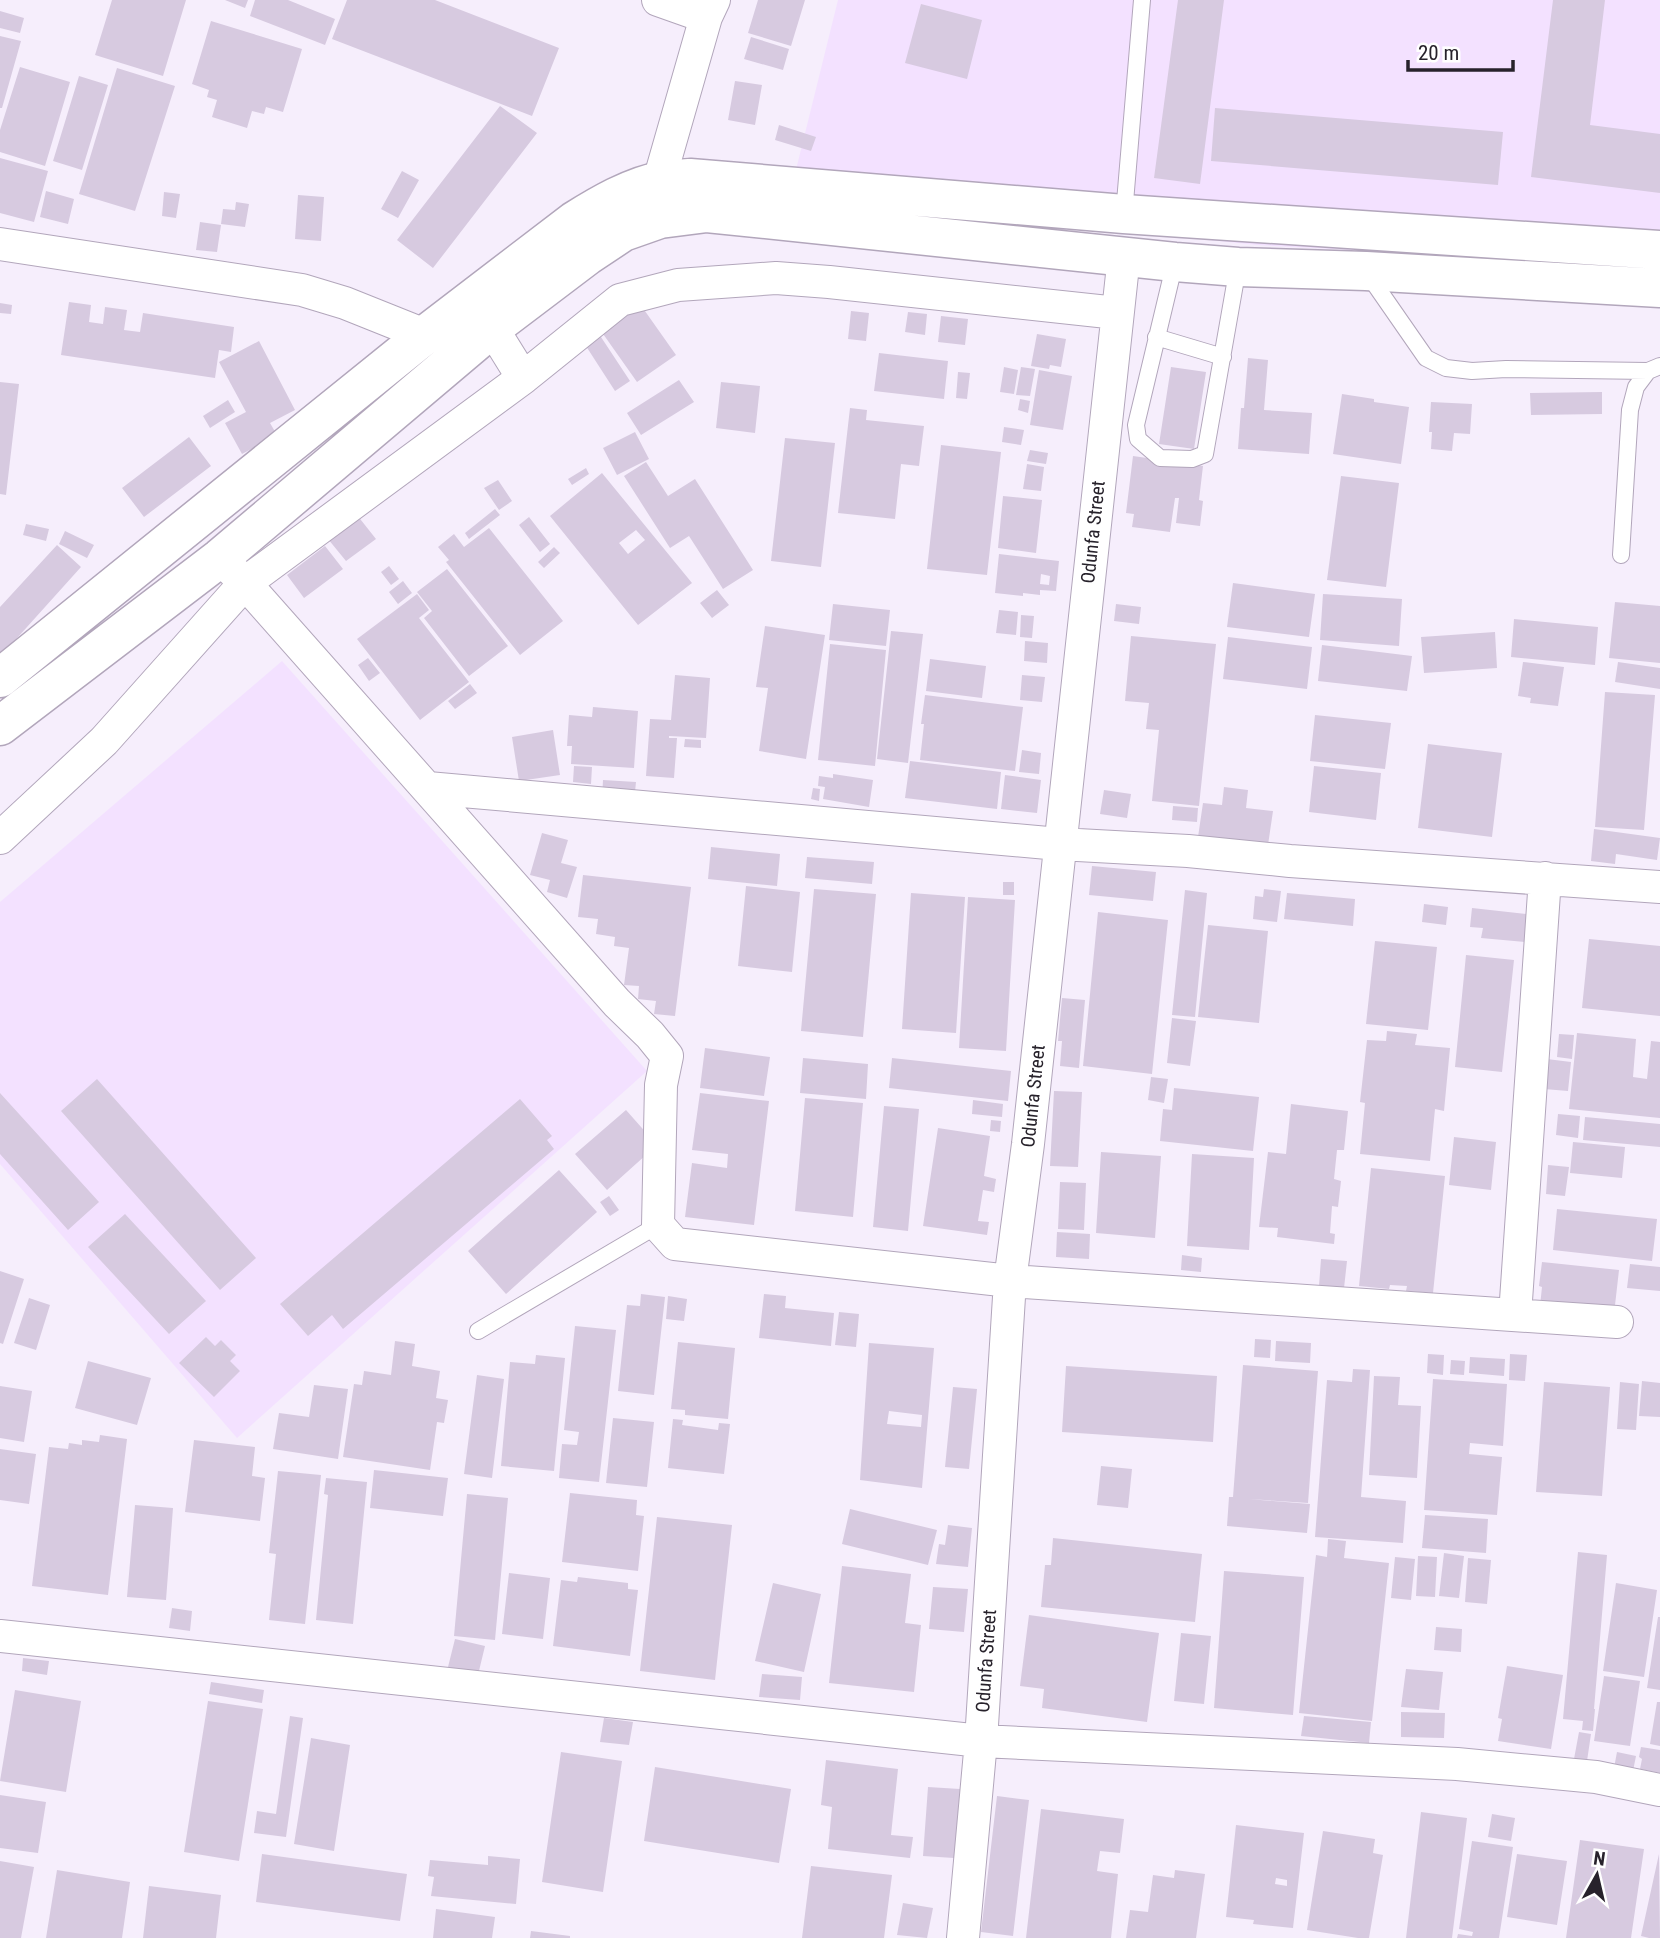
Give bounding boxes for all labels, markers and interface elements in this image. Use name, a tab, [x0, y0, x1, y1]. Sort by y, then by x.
scale bar	[1408, 28, 1513, 72]
text: 20 m	[1418, 41, 1459, 65]
street label: Odunfa Street	[1076, 479, 1110, 585]
street label: Odunfa Street	[1016, 1043, 1050, 1149]
street label: Odunfa Street	[971, 1609, 1001, 1713]
north arrow	[1562, 1840, 1632, 1910]
text: N	[1592, 1846, 1607, 1871]

